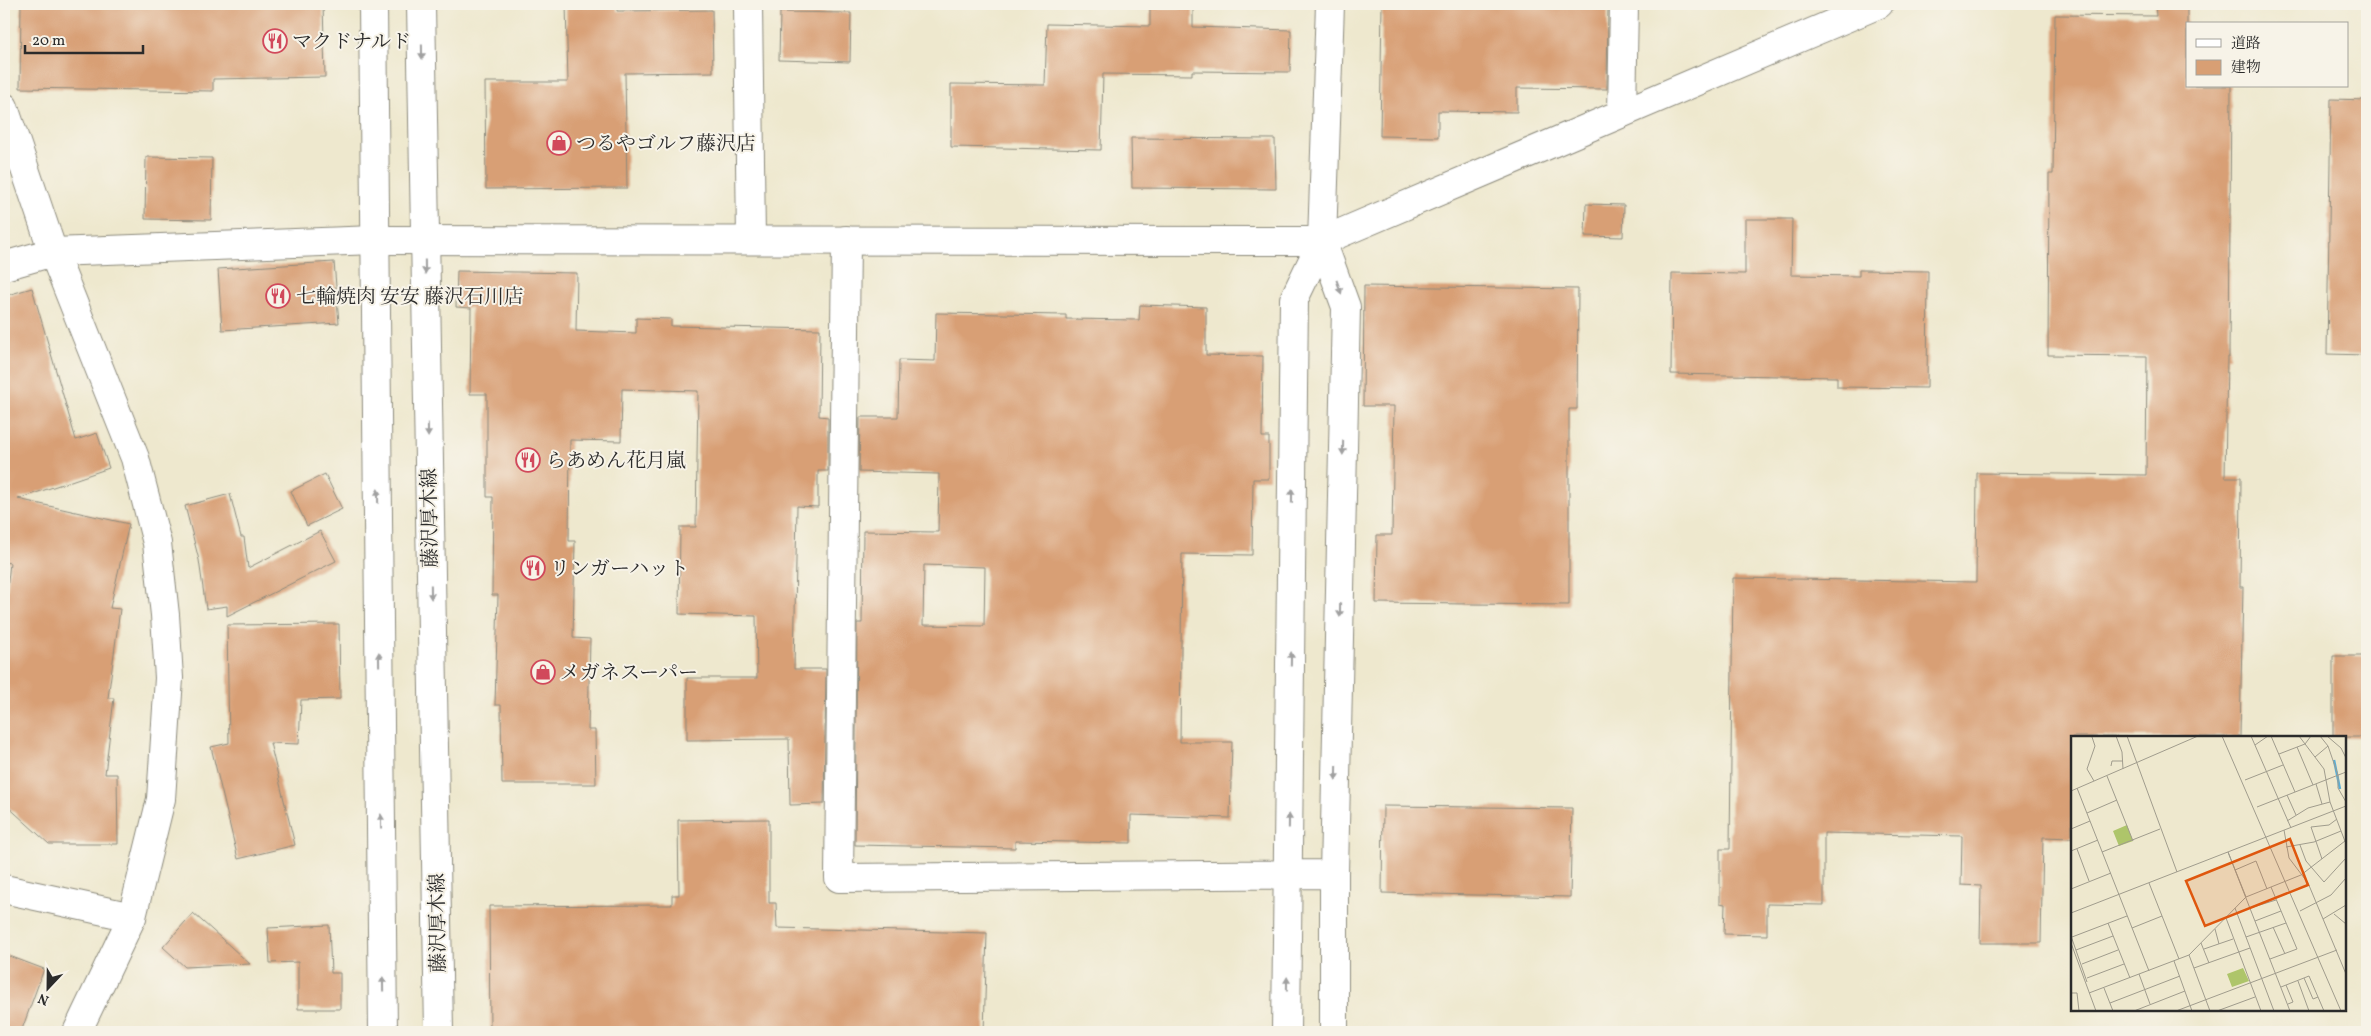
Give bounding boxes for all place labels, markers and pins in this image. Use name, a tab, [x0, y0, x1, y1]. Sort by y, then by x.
restaurant icon: マクドナルド	[262, 28, 288, 54]
place label: マクドナルド	[292, 29, 411, 57]
shop icon: つるやゴルフ藤沢店	[546, 130, 572, 156]
place label: つるやゴルフ藤沢店	[576, 131, 756, 159]
restaurant icon: 七輪焼肉 安安 藤沢石川店	[265, 283, 291, 309]
place label: 七輪焼肉 安安 藤沢石川店	[296, 284, 524, 312]
restaurant icon: らあめん花月嵐	[515, 447, 541, 473]
place label: らあめん花月嵐	[546, 448, 686, 476]
restaurant icon: リンガーハット	[520, 555, 546, 581]
place label: リンガーハット	[550, 556, 689, 584]
shop icon: メガネスーパー	[530, 659, 556, 685]
place label: メガネスーパー	[560, 660, 698, 688]

